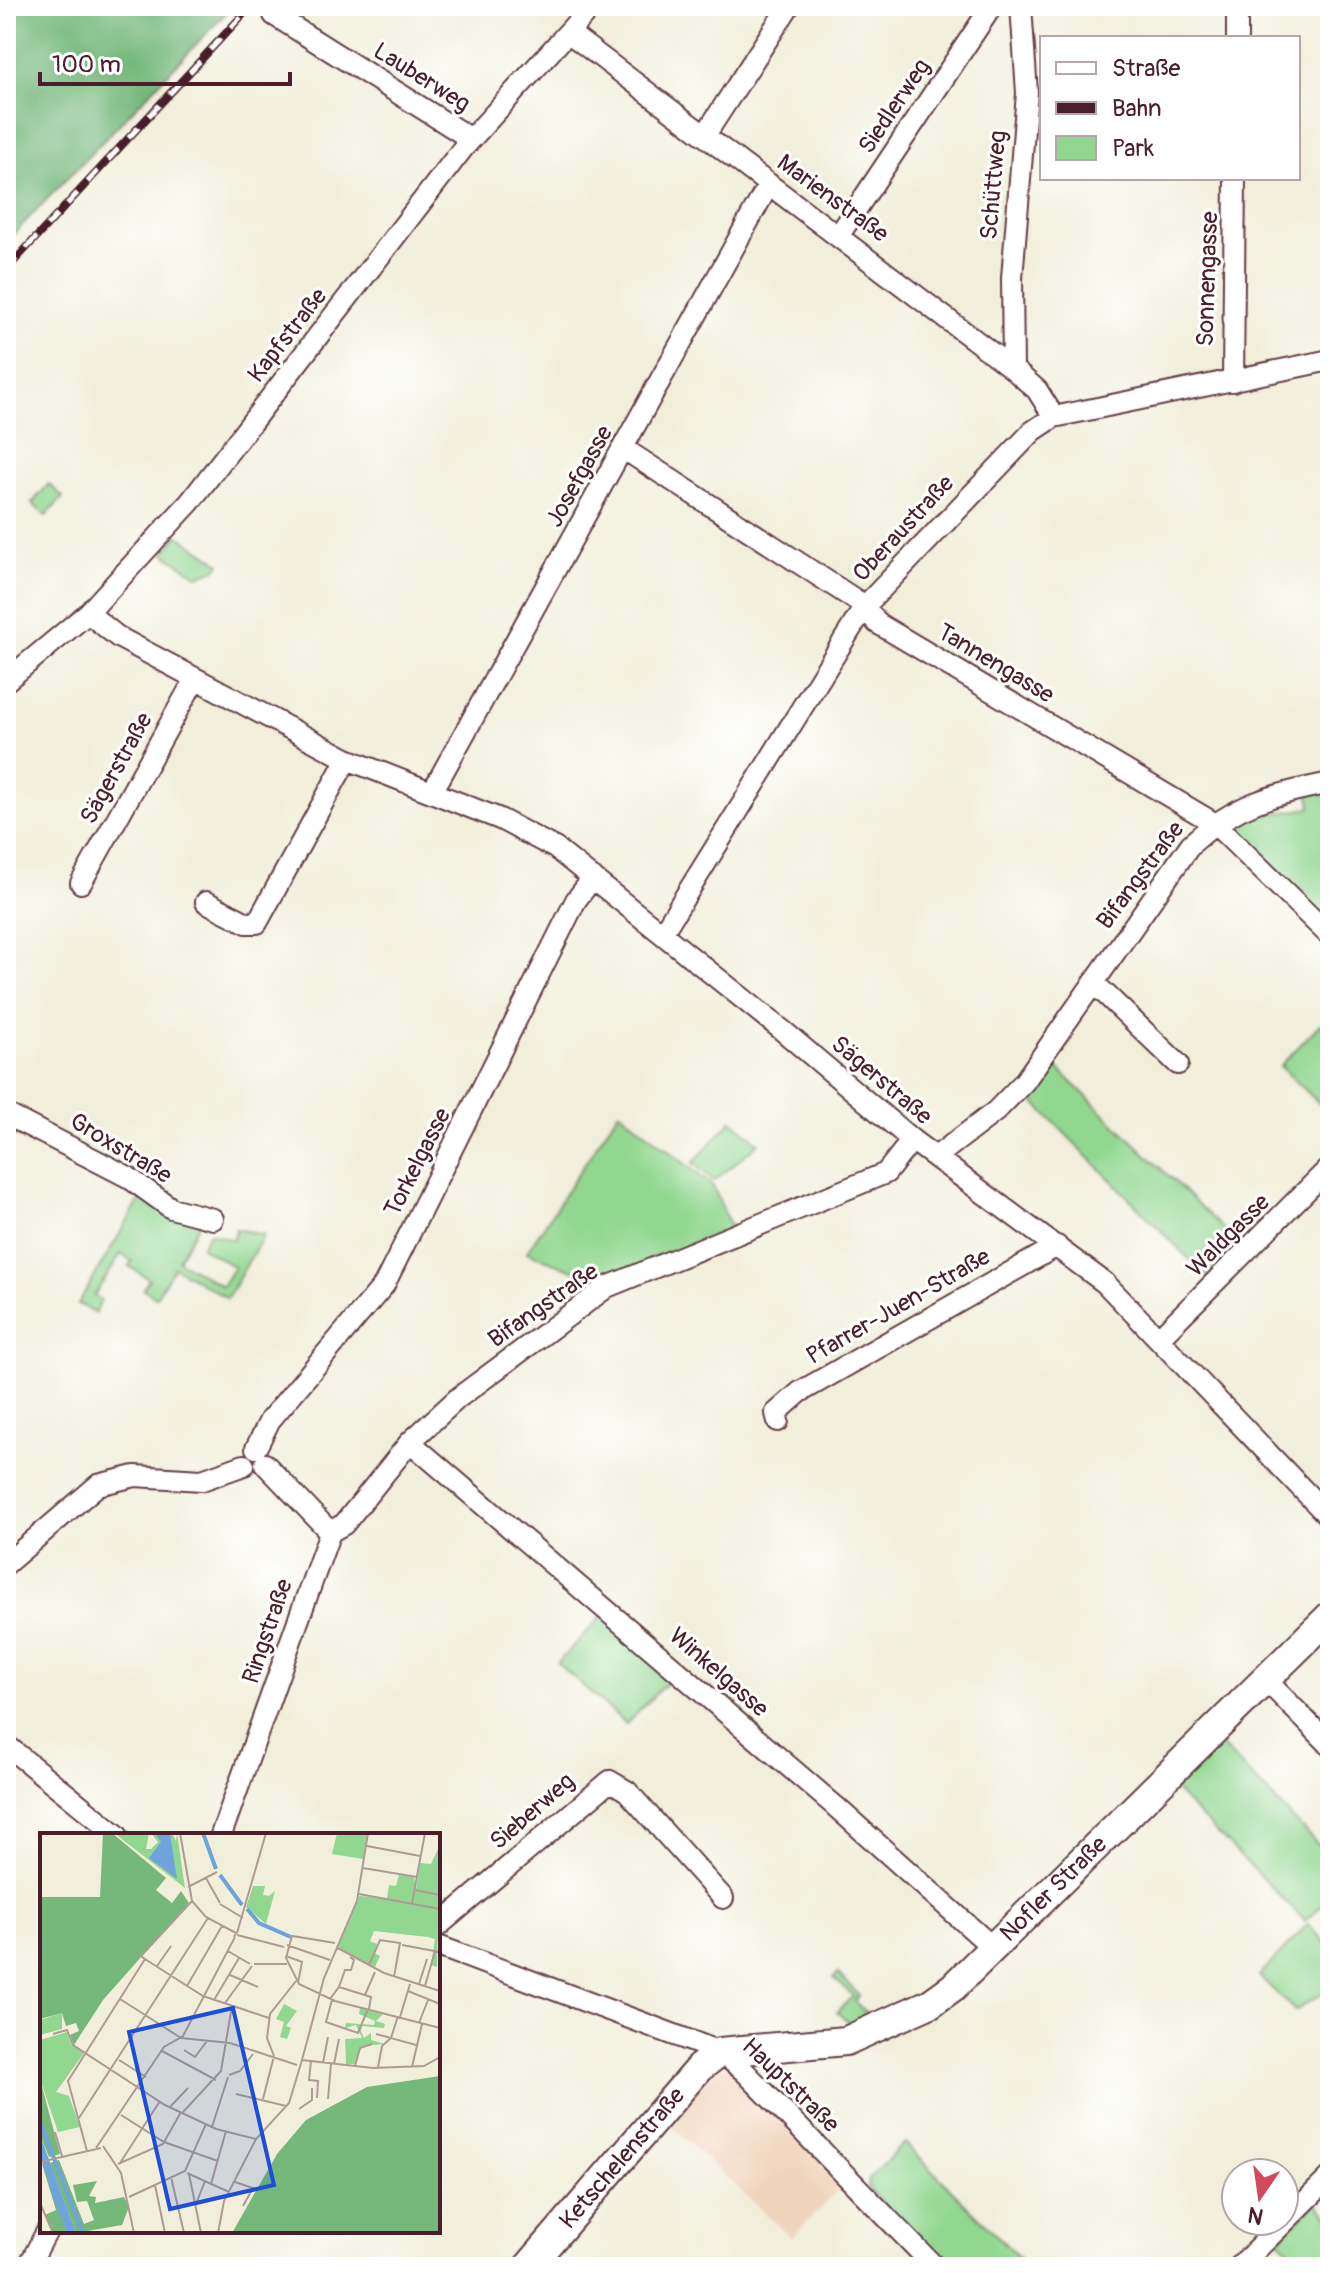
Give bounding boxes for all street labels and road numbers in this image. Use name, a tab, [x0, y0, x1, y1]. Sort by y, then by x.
street label: Lauberweg	[368, 36, 475, 118]
street label: Siedlerweg	[852, 53, 937, 159]
street label: Schüttweg	[974, 129, 1013, 241]
street label: Marienstraße	[771, 148, 894, 249]
street label: Sonnengasse	[1191, 211, 1224, 347]
street label: Kapfstraße	[242, 282, 333, 388]
street label: Josefgasse	[540, 420, 619, 532]
street label: Oberaustraße	[847, 469, 960, 588]
street label: Tannengasse	[932, 617, 1059, 710]
street label: Sägerstraße	[74, 707, 159, 829]
street label: Bifangstraße	[1090, 815, 1191, 935]
street label: Sägerstraße	[825, 1030, 938, 1131]
street label: Torkelgasse	[378, 1103, 457, 1221]
street label: Groxstraße	[65, 1107, 177, 1190]
street label: Waldgasse	[1181, 1188, 1276, 1283]
street label: Pfarrer-Juen-Straße	[801, 1242, 995, 1371]
street label: Bifangstraße	[483, 1257, 604, 1354]
street label: Ringstraße	[236, 1575, 299, 1687]
street label: Winkelgasse	[663, 1621, 774, 1724]
street label: Sieberweg	[484, 1767, 580, 1856]
street label: Nofler Straße	[994, 1830, 1113, 1948]
street label: Hauptstraße	[736, 2032, 845, 2139]
street label: Ketschelenstraße	[553, 2081, 691, 2235]

